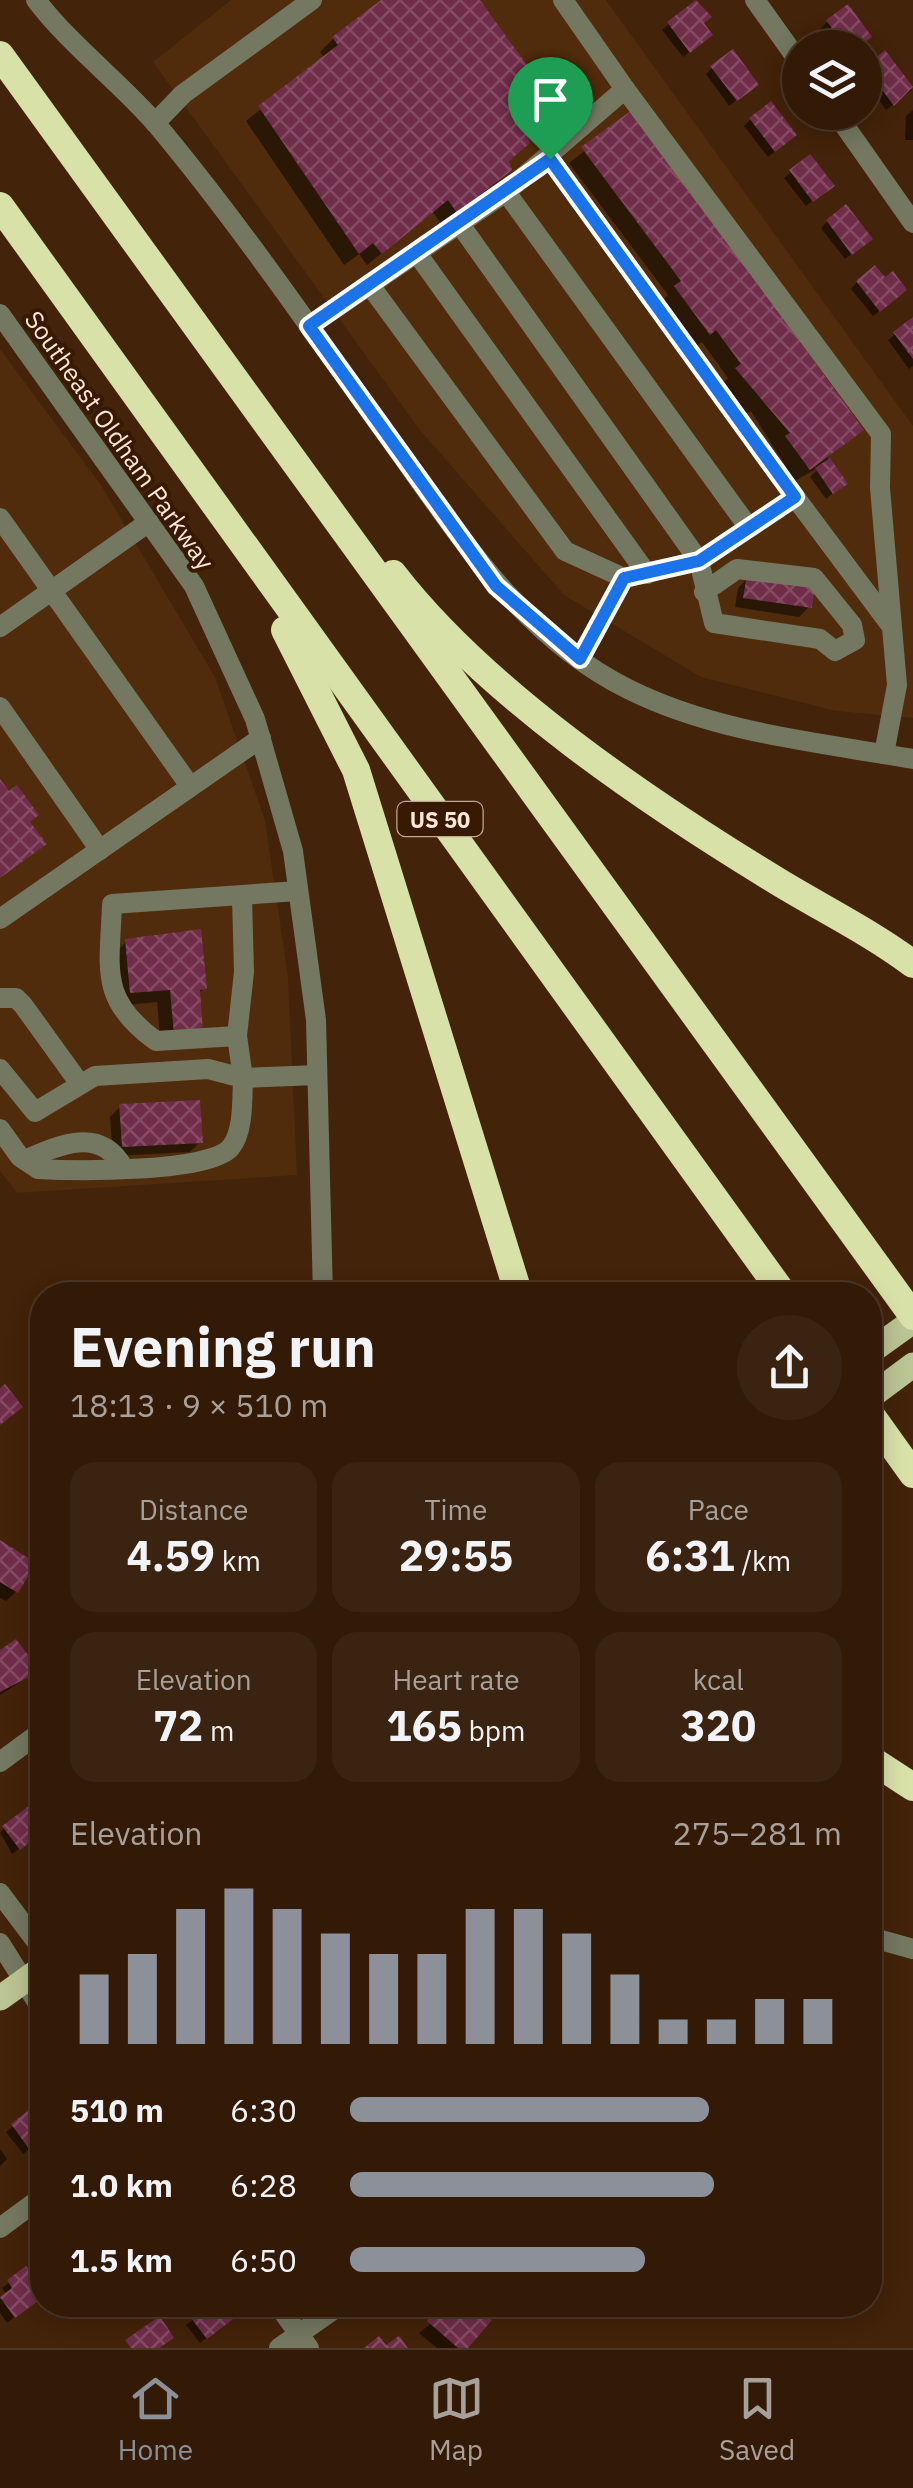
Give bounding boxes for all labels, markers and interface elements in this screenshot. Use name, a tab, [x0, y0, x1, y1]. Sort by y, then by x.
map controls	[782, 30, 882, 130]
button: layers	[782, 30, 882, 130]
pin	[508, 57, 593, 160]
icon: arrive	[523, 72, 578, 127]
street label: Southeast Oldham Parkway	[18, 304, 222, 576]
road number: US 50	[398, 802, 482, 836]
text: Evening run	[70, 1311, 376, 1382]
button: share	[737, 1315, 842, 1420]
text: 18:13 · 9 × 510 m	[70, 1384, 328, 1426]
text: Distance	[139, 1491, 248, 1528]
text: Time	[425, 1491, 487, 1528]
text: Pace	[688, 1491, 749, 1528]
text: 4.59	[126, 1528, 215, 1583]
text: 29:55	[399, 1528, 513, 1583]
text: 6:31	[645, 1528, 735, 1583]
text: km	[215, 1542, 261, 1579]
text: /km	[735, 1542, 791, 1579]
text: Elevation	[136, 1661, 252, 1698]
text: Heart rate	[392, 1661, 520, 1698]
text: kcal	[693, 1661, 744, 1698]
text: 72	[153, 1698, 203, 1753]
text: 165	[386, 1698, 462, 1753]
text: 320	[681, 1698, 756, 1753]
text: m	[203, 1712, 234, 1749]
text: bpm	[462, 1712, 526, 1749]
text: Elevation	[70, 1812, 203, 1854]
text: 275–281 m	[672, 1812, 842, 1854]
text: 510 m	[70, 2089, 164, 2131]
text: 6:30	[230, 2089, 297, 2131]
text: 1.0 km	[70, 2164, 173, 2206]
text: 6:28	[230, 2164, 297, 2206]
text: 1.5 km	[70, 2239, 173, 2281]
text: 6:50	[230, 2239, 297, 2281]
tab: Home	[118, 2371, 193, 2468]
tab: Map	[429, 2371, 484, 2468]
tab: Saved	[719, 2371, 795, 2468]

